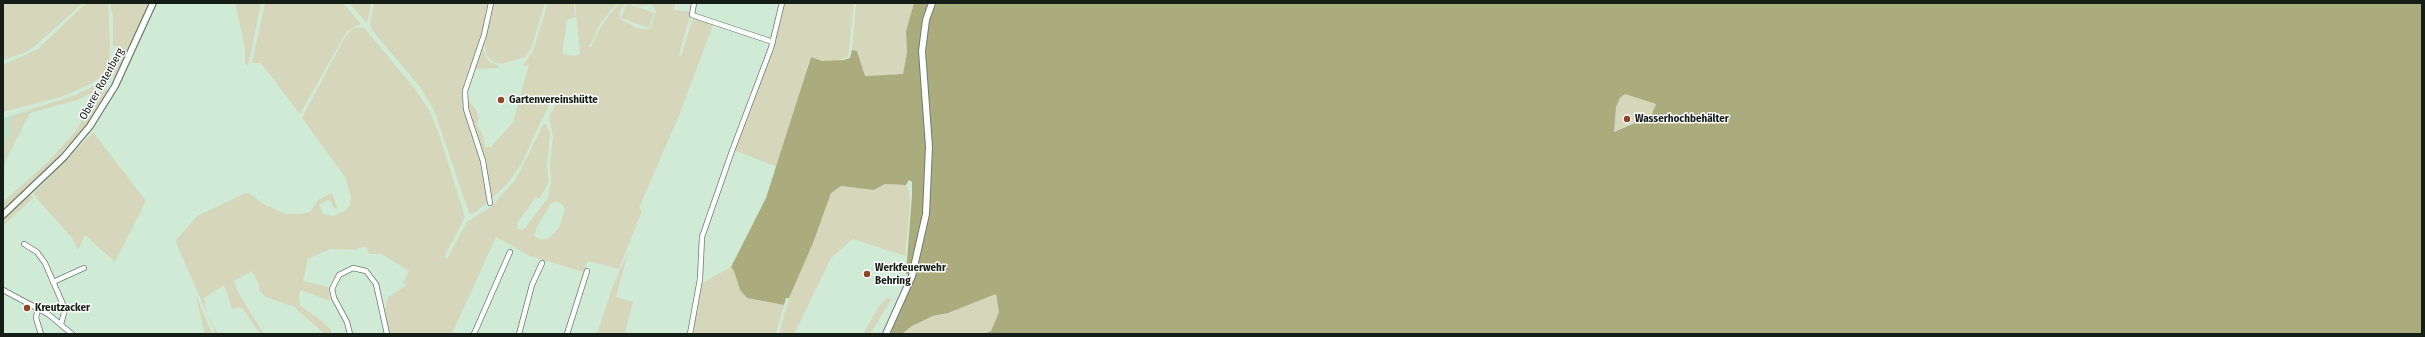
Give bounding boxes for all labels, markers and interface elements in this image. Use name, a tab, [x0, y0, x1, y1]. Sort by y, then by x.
street label: Oberer Rotenberg	[77, 46, 127, 122]
place label: Gartenvereinshütte	[509, 93, 598, 107]
marker: Gartenvereinshütte	[496, 95, 506, 105]
place label: Wasserhochbehälter	[1635, 112, 1729, 126]
marker: Wasserhochbehälter	[1622, 114, 1632, 124]
place label: Werkfeuerwehr Behring	[875, 261, 946, 287]
marker: Werkfeuerwehr Behring	[862, 269, 872, 279]
place label: Kreutzacker	[35, 301, 90, 315]
marker: Kreutzacker	[22, 303, 32, 313]

